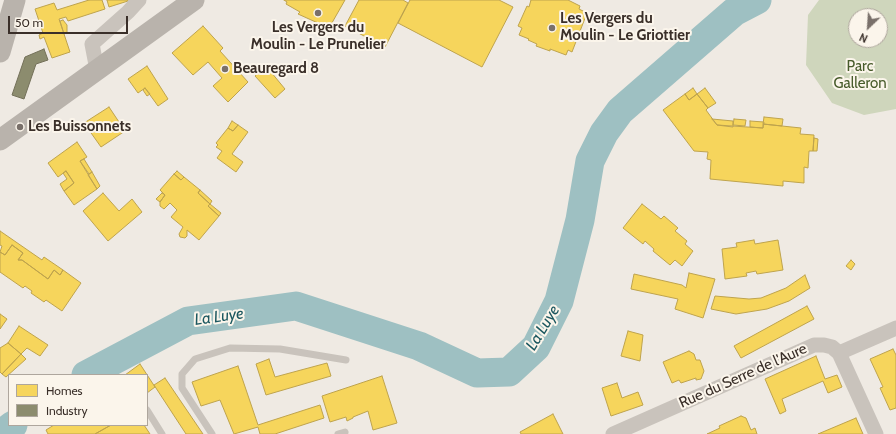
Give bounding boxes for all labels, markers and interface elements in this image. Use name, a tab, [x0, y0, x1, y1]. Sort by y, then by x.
scale bar	[10, 8, 130, 34]
marker: Les Vergers du Moulin - Le Prunelier	[313, 8, 323, 18]
north arrow	[848, 8, 888, 48]
place label: Les Vergers du Moulin - Le Griottier	[560, 10, 690, 45]
text: 50 m	[15, 15, 43, 30]
place label: Les Vergers du Moulin - Le Prunelier	[251, 19, 385, 54]
marker: Les Vergers du Moulin - Le Griottier	[547, 23, 557, 33]
text: N	[857, 30, 870, 46]
park label: Parc Galleron	[833, 58, 887, 93]
place label: Beauregard 8	[233, 60, 319, 78]
marker: Beauregard 8	[220, 64, 230, 74]
place label: Les Buissonnets	[28, 118, 131, 136]
marker: Les Buissonnets	[15, 122, 25, 132]
water label: La Luye	[522, 302, 564, 354]
water label: La Luye	[193, 304, 245, 330]
street label: Rue du Serre de l'Aure	[676, 340, 810, 412]
legend	[8, 374, 148, 426]
text: Homes	[46, 383, 83, 398]
text: Industry	[46, 403, 87, 418]

